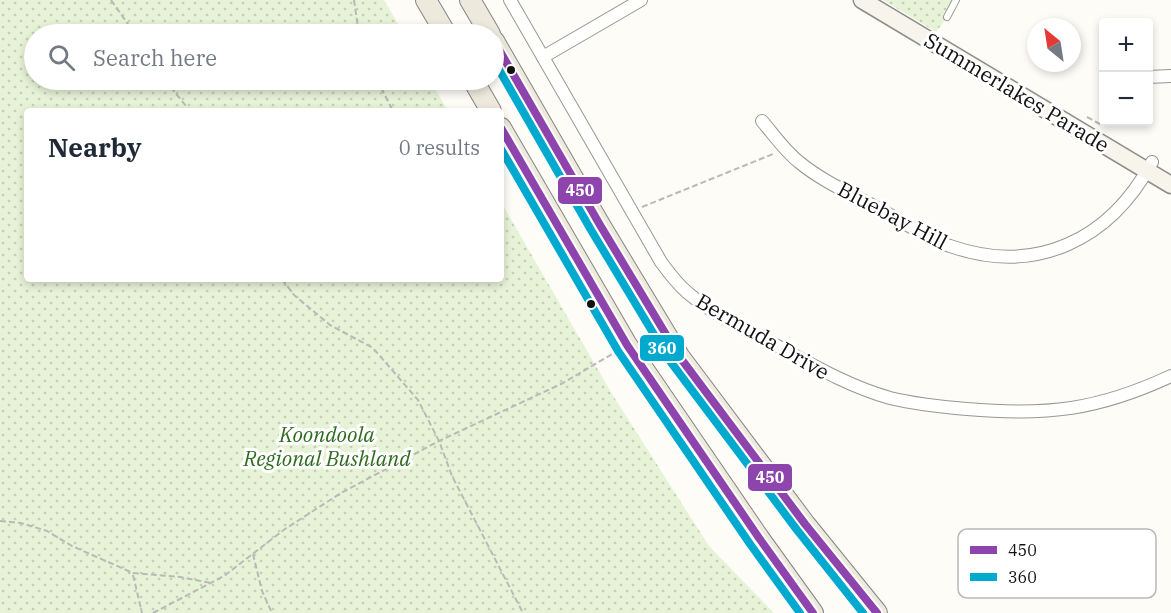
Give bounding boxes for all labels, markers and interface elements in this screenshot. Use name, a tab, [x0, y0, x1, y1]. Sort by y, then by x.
north arrow	[1027, 18, 1081, 72]
map controls	[1099, 18, 1153, 126]
button: +	[1099, 18, 1153, 72]
search box	[24, 24, 504, 90]
street label: Summerlakes Parade	[919, 26, 1115, 158]
icon: search	[45, 41, 78, 74]
text: Search here	[93, 43, 217, 72]
unlabelled marker	[505, 64, 517, 76]
button: −	[1099, 72, 1153, 126]
text: Nearby	[48, 130, 142, 164]
text: 0 results	[399, 134, 480, 161]
street label: Bluebay Hill	[833, 174, 953, 256]
line badge: 450	[557, 176, 603, 205]
text: 450	[566, 180, 595, 200]
street label: Bermuda Drive	[691, 286, 835, 386]
unlabelled marker	[585, 298, 597, 310]
line badge: 360	[639, 334, 685, 362]
text: 360	[648, 338, 677, 358]
park label: Koondoola Regional Bushland	[242, 420, 411, 472]
line badge: 450	[747, 463, 793, 492]
text: 450	[756, 467, 785, 487]
legend	[958, 529, 1156, 598]
text: 450	[1008, 540, 1037, 560]
text: 360	[1008, 567, 1037, 587]

